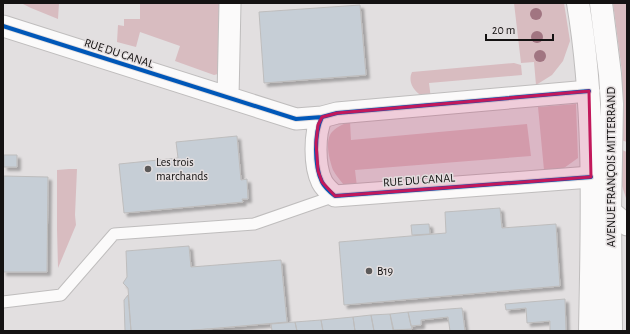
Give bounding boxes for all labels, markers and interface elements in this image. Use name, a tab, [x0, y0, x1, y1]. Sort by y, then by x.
scale bar	[486, 16, 553, 42]
text: 20 m	[492, 24, 515, 36]
street label: RUE DU CANAL	[83, 36, 155, 70]
street label: AVENUE FRANÇOIS MITTERRAND	[605, 87, 617, 247]
place label: Les trois marchands	[156, 156, 208, 182]
marker: Les trois marchands	[143, 164, 153, 174]
street label: RUE DU CANAL	[383, 171, 455, 189]
place label: B19	[377, 265, 394, 277]
marker: B19	[364, 266, 374, 276]

